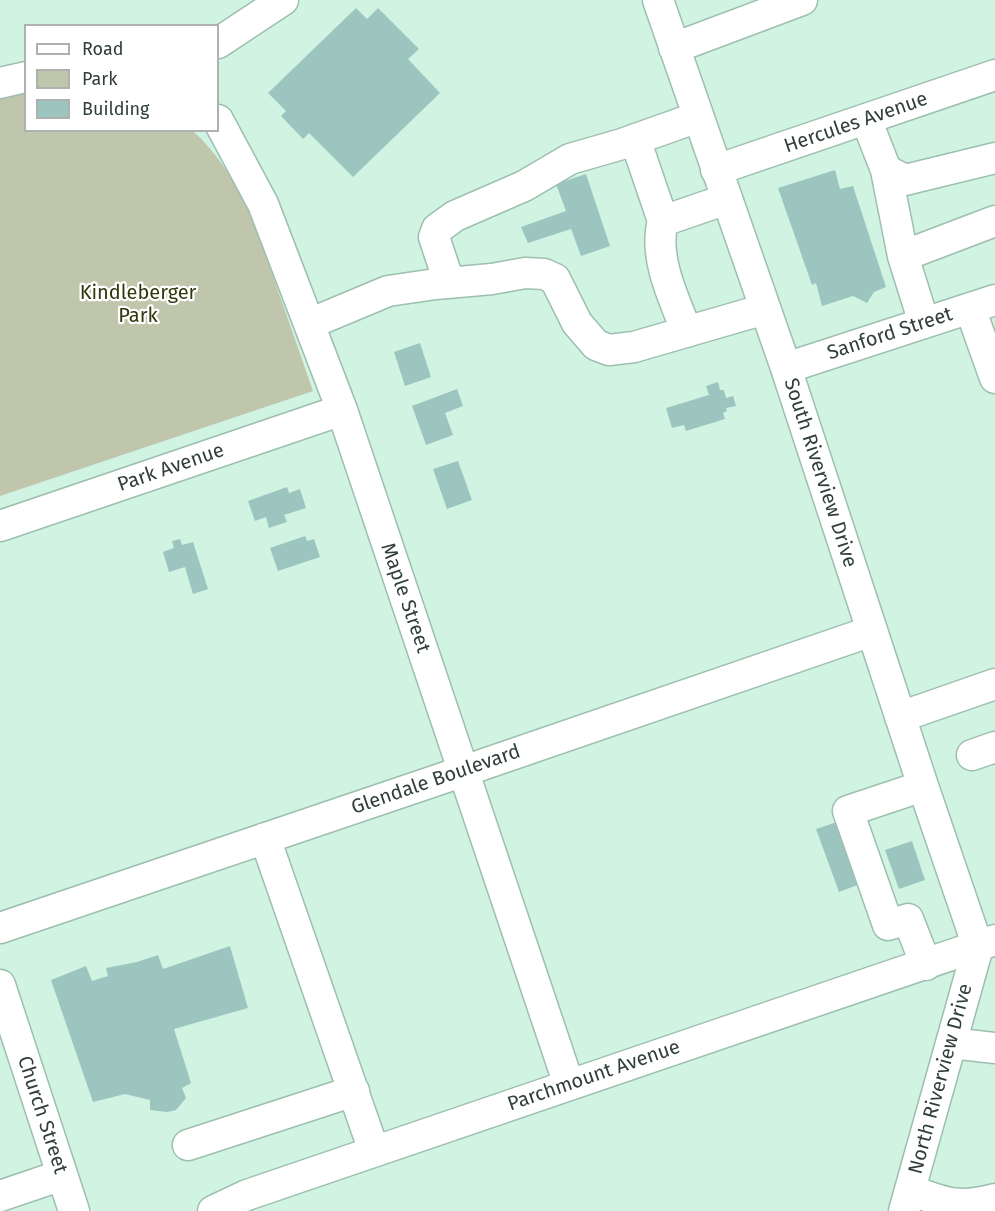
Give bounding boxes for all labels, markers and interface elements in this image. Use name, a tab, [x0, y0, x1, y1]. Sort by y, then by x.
legend	[24, 24, 219, 132]
text: Road	[82, 38, 124, 60]
text: Park	[82, 68, 117, 90]
street label: Hercules Avenue	[781, 87, 931, 159]
text: Building	[82, 98, 149, 120]
park label: Kindleberger Park	[80, 281, 196, 328]
street label: Sanford Street	[824, 302, 956, 366]
street label: South Riverview Drive	[778, 375, 862, 571]
street label: Park Avenue	[115, 439, 227, 497]
street label: Maple Street	[375, 540, 435, 656]
street label: Glendale Boulevard	[348, 740, 524, 820]
street label: North Riverview Drive	[904, 981, 978, 1177]
street label: Parchmount Avenue	[505, 1035, 683, 1117]
street label: Church Street	[12, 1053, 72, 1177]

